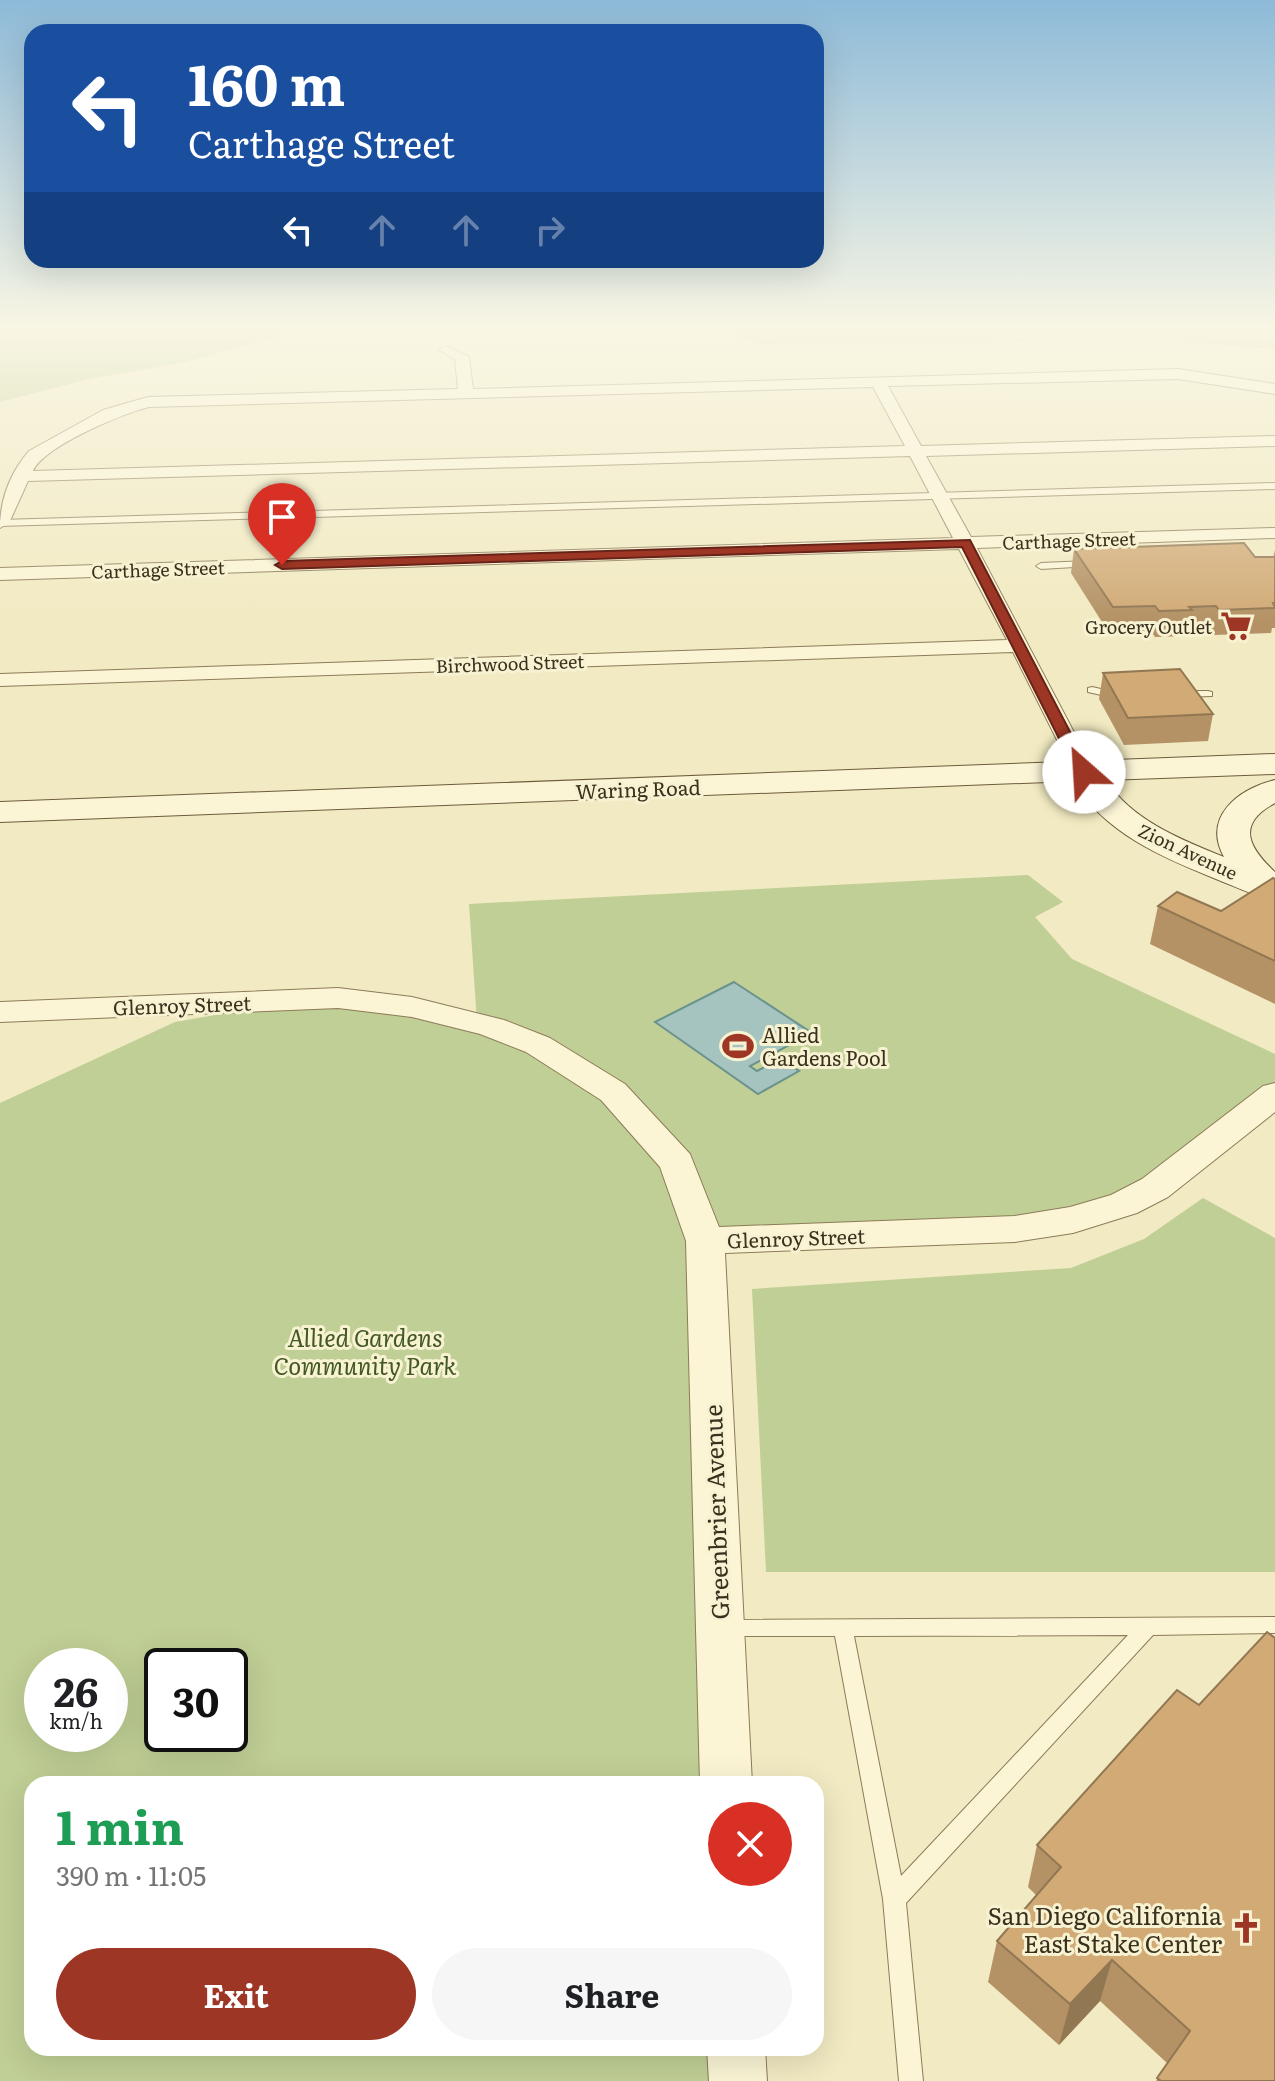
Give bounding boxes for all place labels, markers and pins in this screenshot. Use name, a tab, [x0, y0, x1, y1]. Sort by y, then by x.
pin	[248, 483, 316, 565]
supermarket icon: Grocery Outlet	[1219, 609, 1253, 643]
place label: Grocery Outlet	[1085, 613, 1213, 640]
place label: Allied Gardens Pool	[762, 1019, 887, 1072]
sports icon: Allied Gardens Pool	[721, 1029, 755, 1063]
place label: San Diego California East Stake Center	[987, 1897, 1223, 1960]
church icon: San Diego California East Stake Center	[1229, 1911, 1263, 1945]

